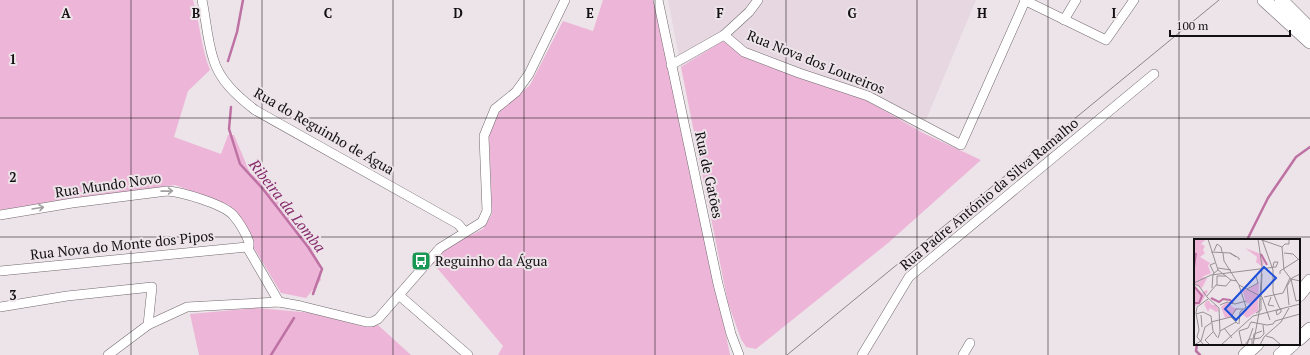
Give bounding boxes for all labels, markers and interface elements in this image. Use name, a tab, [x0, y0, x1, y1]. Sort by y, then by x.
text: A	[61, 4, 71, 22]
text: B	[192, 4, 200, 22]
text: C	[324, 4, 332, 22]
text: D	[453, 4, 463, 22]
text: E	[586, 4, 594, 22]
text: F	[716, 4, 724, 22]
text: G	[847, 4, 857, 22]
text: H	[977, 4, 987, 22]
text: I	[1112, 4, 1117, 22]
scale bar	[1170, 12, 1290, 38]
text: 100 m	[1176, 18, 1209, 33]
street label: Rua Nova dos Loureiros	[744, 25, 888, 98]
text: 1	[9, 50, 17, 68]
street label: Rua do Reguinho de Água	[251, 83, 398, 178]
street label: Rua Padre António da Silva Ramalho	[895, 113, 1082, 274]
street label: Rua de Gatões	[691, 130, 728, 220]
water label: Ribeira da Lomba	[244, 154, 331, 256]
text: 2	[9, 168, 17, 186]
street label: Rua Mundo Novo	[54, 168, 163, 201]
one-way arrow	[160, 188, 173, 195]
one-way arrow	[31, 204, 44, 212]
street label: Rua Nova do Monte dos Pipos	[29, 225, 215, 264]
inset map	[1194, 239, 1300, 345]
bus stop icon: Reguinho da Água	[410, 250, 432, 272]
place label: Reguinho da Água	[435, 251, 548, 270]
text: 3	[9, 286, 17, 304]

